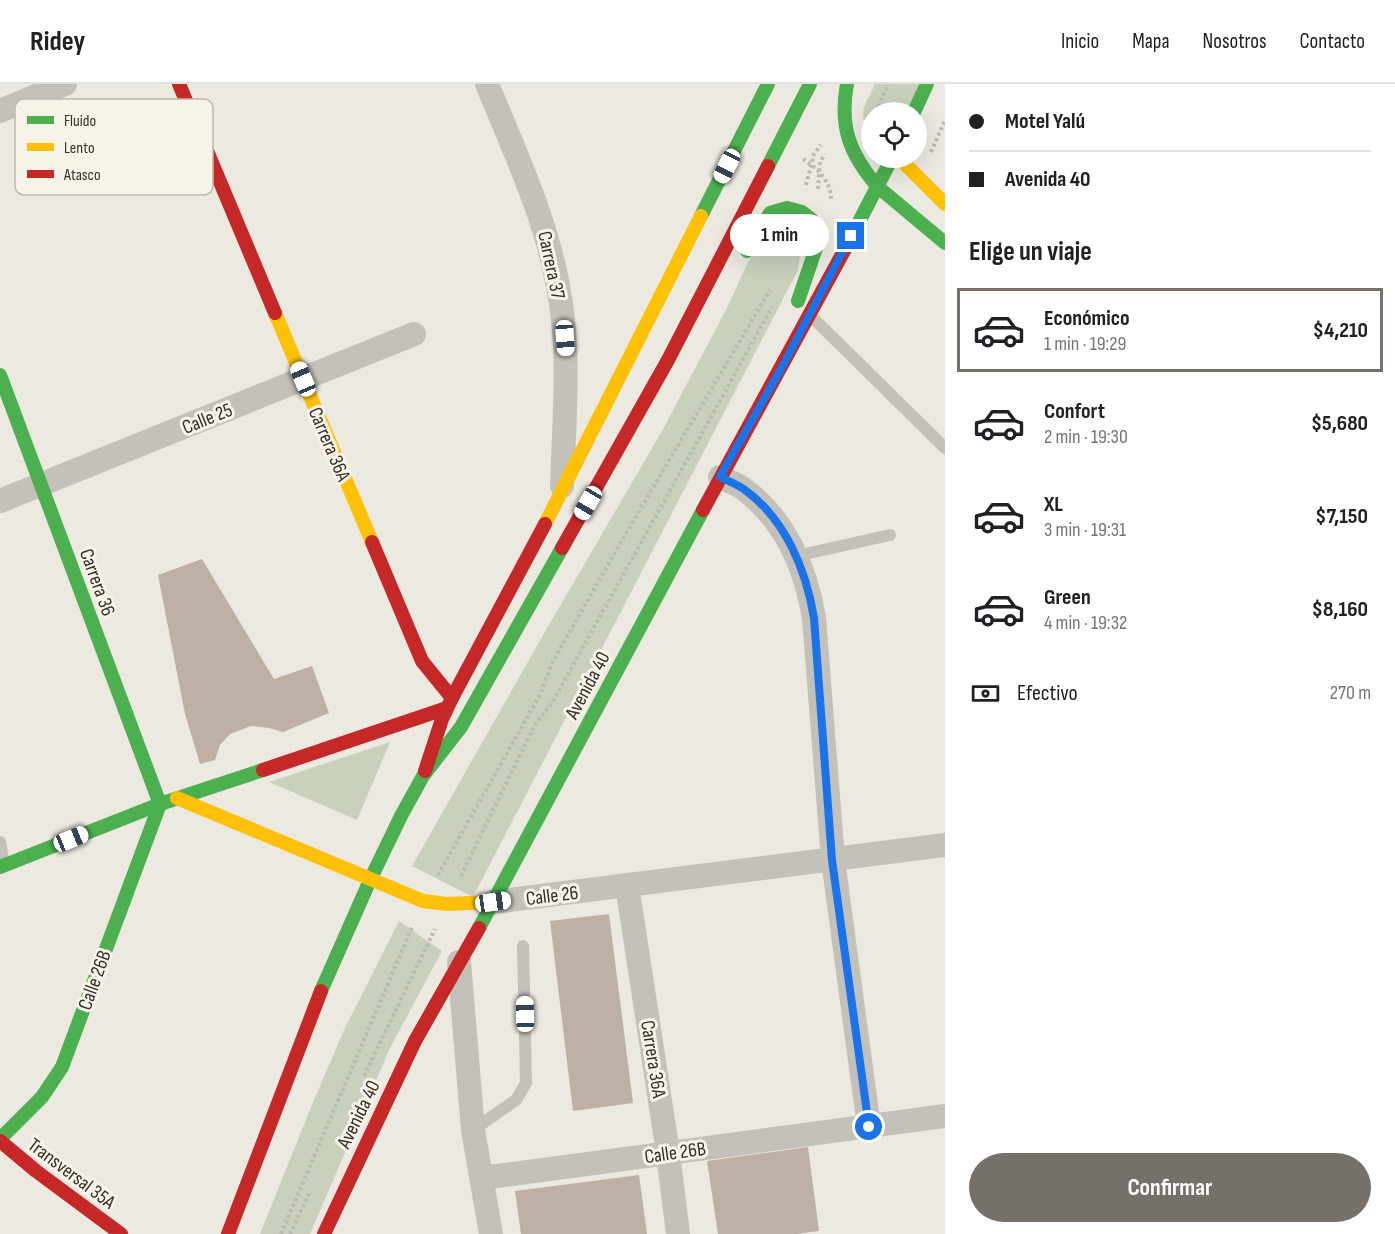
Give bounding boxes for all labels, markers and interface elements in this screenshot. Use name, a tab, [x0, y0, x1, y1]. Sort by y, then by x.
text: Ridey	[30, 25, 85, 58]
text: Inicio	[1061, 29, 1099, 54]
text: Mapa	[1132, 29, 1170, 54]
text: Nosotros	[1203, 29, 1267, 54]
text: Contacto	[1300, 29, 1365, 54]
legend	[15, 99, 213, 195]
map controls	[861, 102, 927, 168]
button: locate	[861, 102, 927, 168]
text: Motel Yalú	[1005, 108, 1085, 135]
text: Fluido	[64, 112, 96, 131]
text: Lento	[64, 139, 95, 158]
car	[711, 146, 743, 186]
text: Atasco	[63, 166, 101, 185]
text: Avenida 40	[1005, 166, 1090, 193]
callout: 1 min	[731, 215, 830, 257]
route end	[837, 222, 864, 249]
text: 1 min	[761, 223, 798, 247]
street label: Carrera 37	[532, 229, 570, 301]
text: Elige un viaje	[969, 236, 1092, 268]
icon: car	[972, 303, 1026, 357]
text: Económico	[1044, 305, 1130, 332]
text: $4,210	[1313, 317, 1368, 344]
car	[555, 319, 575, 357]
text: 1 min · 19:29	[1044, 332, 1126, 356]
car	[288, 359, 318, 399]
icon: car	[972, 396, 1026, 450]
street label: Calle 25	[179, 398, 236, 440]
text: Confort	[1044, 398, 1105, 425]
street label: Carrera 36A	[303, 404, 356, 485]
text: $5,680	[1311, 410, 1368, 437]
text: 2 min · 19:30	[1044, 425, 1128, 449]
car	[571, 483, 605, 523]
icon: car	[972, 489, 1026, 543]
text: XL	[1044, 491, 1063, 518]
text: $7,150	[1315, 503, 1368, 530]
text: 3 min · 19:31	[1044, 518, 1126, 542]
street label: Carrera 36	[74, 545, 120, 619]
icon: car	[972, 582, 1026, 636]
text: Green	[1044, 584, 1091, 611]
text: $8,160	[1312, 596, 1368, 623]
text: 4 min · 19:32	[1044, 611, 1127, 635]
street label: Avenida 40	[560, 648, 616, 724]
icon: cash	[969, 677, 1002, 710]
text: Efectivo	[1017, 680, 1078, 707]
text: 270 m	[1330, 681, 1371, 705]
car	[51, 824, 91, 854]
street label: Calle 26	[524, 881, 580, 911]
car	[474, 891, 512, 913]
street label: Calle 26B	[73, 947, 117, 1013]
car	[516, 996, 534, 1032]
street label: Carrera 36A	[635, 1019, 671, 1100]
street label: Avenida 40	[332, 1076, 386, 1153]
route start	[855, 1113, 882, 1140]
street label: Transversal 35A	[23, 1133, 120, 1215]
street label: Calle 26B	[643, 1137, 707, 1169]
button: Confirmar	[969, 1153, 1371, 1222]

